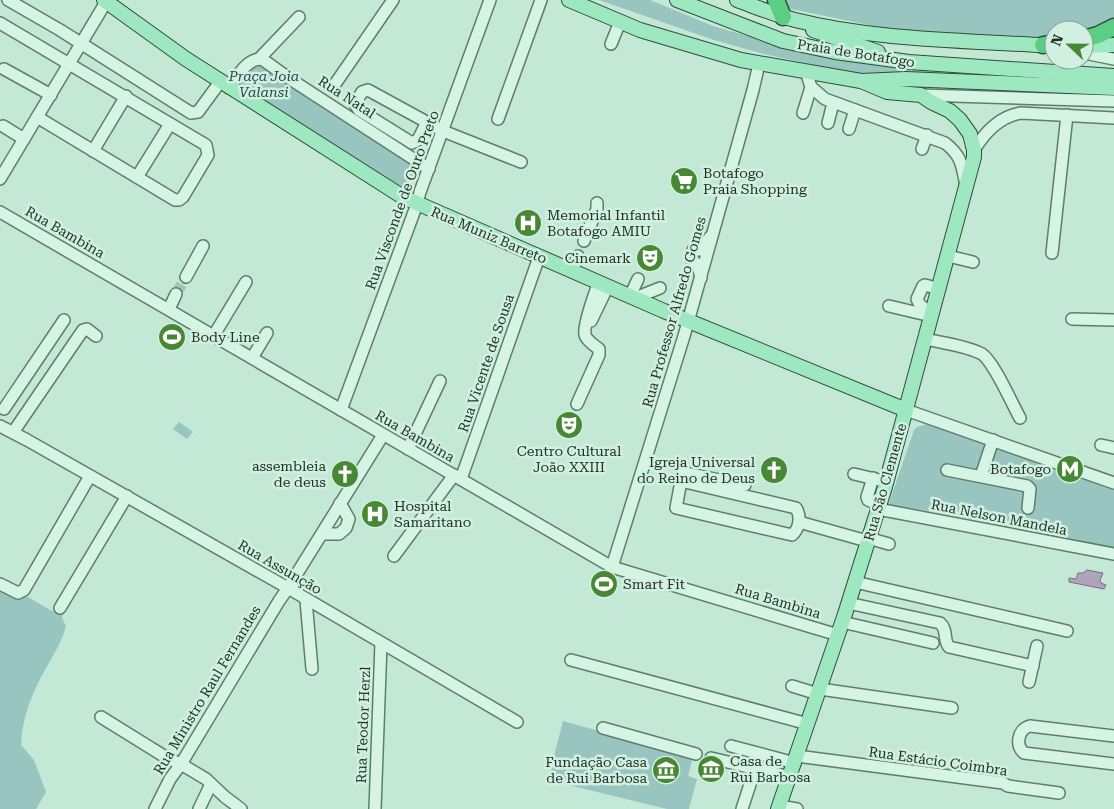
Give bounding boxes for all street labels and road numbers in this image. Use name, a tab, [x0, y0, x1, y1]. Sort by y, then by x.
street label: Praia de Botafogo	[796, 36, 916, 70]
street label: Rua Natal	[315, 73, 379, 122]
street label: Rua Visconde de Ouro Preto	[362, 108, 442, 292]
street label: Rua Bambina	[23, 203, 108, 261]
street label: Rua Muniz Barreto	[429, 203, 549, 267]
street label: Rua Professor Alfredo Gomes	[639, 214, 709, 409]
street label: Rua Vicente de Sousa	[455, 291, 517, 434]
street label: Rua Bambina	[373, 407, 458, 465]
street label: Rua São Clemente	[860, 421, 910, 543]
street label: Rua Nelson Mandela	[930, 496, 1069, 538]
street label: Rua Assunção	[235, 537, 325, 597]
street label: Rua Bambina	[733, 580, 823, 622]
street label: Rua Ministro Raul Fernandes	[150, 602, 264, 777]
street label: Rua Teodor Herzl	[353, 666, 373, 784]
street label: Rua Estácio Coimbra	[868, 743, 1009, 779]

